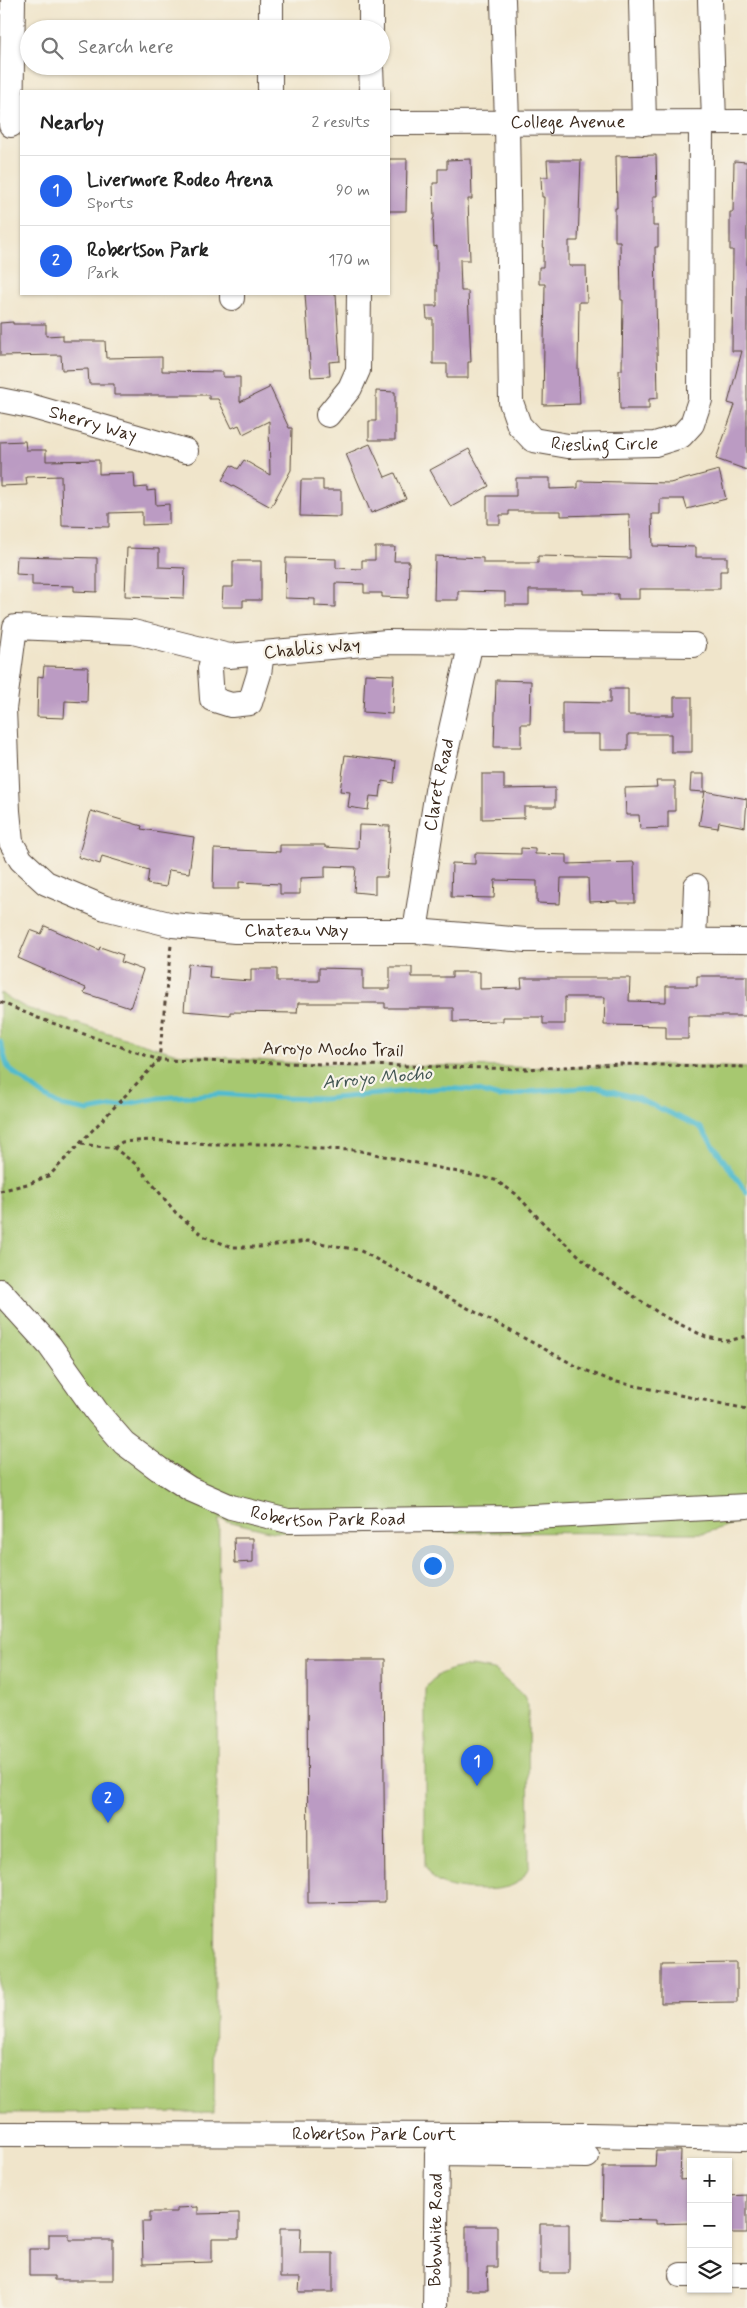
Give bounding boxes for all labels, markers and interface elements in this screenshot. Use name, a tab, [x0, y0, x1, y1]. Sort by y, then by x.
search box	[20, 20, 390, 75]
icon: search	[38, 34, 66, 62]
text: Search here	[78, 35, 174, 60]
text: Nearby	[40, 109, 104, 137]
street label: College Avenue	[511, 110, 626, 135]
text: 2 results	[312, 112, 370, 133]
text: Livermore Rodeo Arena	[87, 168, 273, 193]
text: 1	[52, 180, 60, 201]
text: 90 m	[336, 180, 370, 201]
text: Sports	[87, 193, 133, 214]
text: Robertson Park	[87, 238, 209, 263]
text: 2	[52, 250, 60, 271]
text: 170 m	[328, 250, 370, 271]
text: Park	[87, 263, 119, 284]
street label: Sherry Way	[46, 400, 140, 448]
street label: Riesling Circle	[549, 431, 659, 459]
street label: Chablis Way	[263, 633, 361, 665]
street label: Claret Road	[419, 736, 461, 833]
street label: Chateau Way	[244, 919, 348, 943]
street label: Arroyo Mocho Trail	[262, 1037, 404, 1063]
water label: Arroyo Mocho	[321, 1061, 434, 1095]
street label: Robertson Park Road	[248, 1500, 406, 1533]
your location	[420, 1553, 446, 1579]
pin: 1	[461, 1745, 493, 1786]
pin: 2	[92, 1782, 124, 1823]
street label: Robertson Park Court	[292, 2122, 456, 2147]
map controls	[687, 2158, 732, 2293]
button: +	[687, 2158, 732, 2203]
street label: Bobwhite Road	[423, 2173, 449, 2287]
button: −	[687, 2203, 732, 2248]
button: layers	[687, 2248, 732, 2293]

